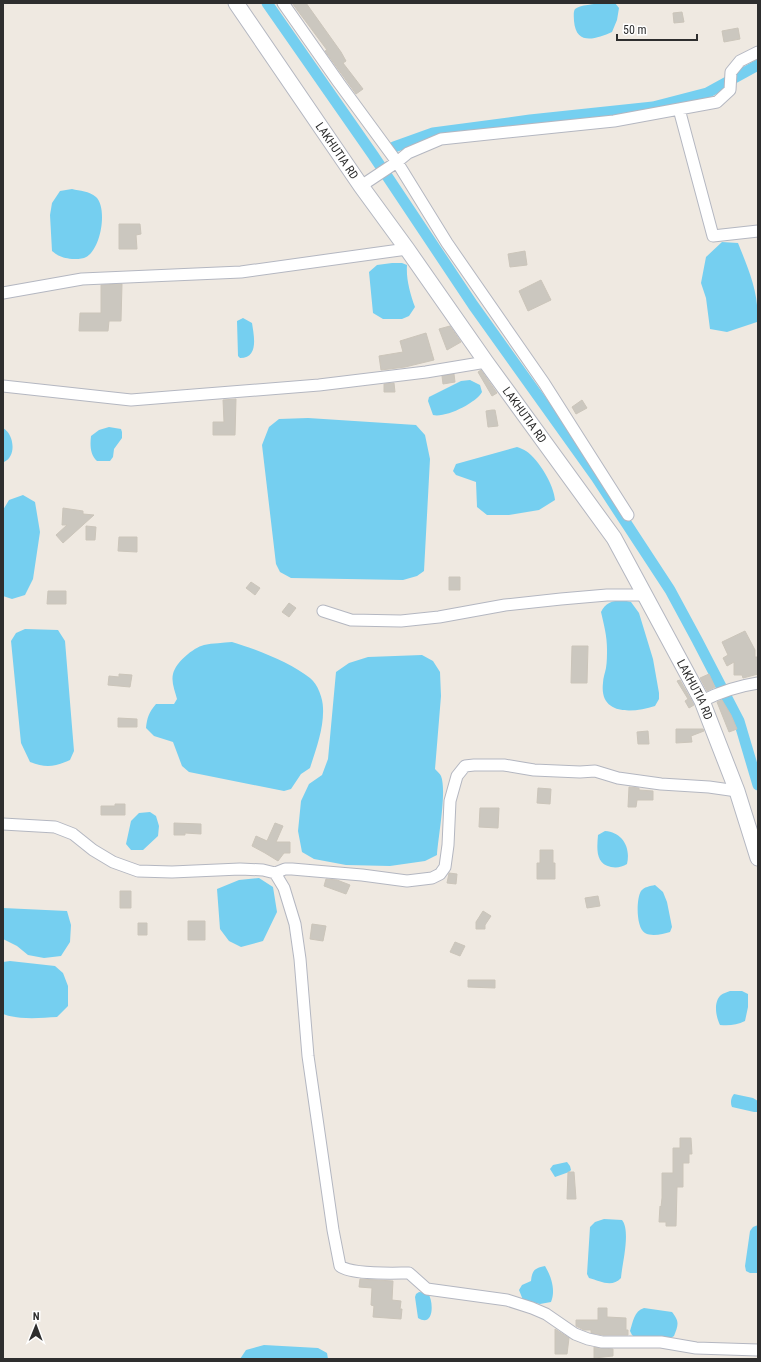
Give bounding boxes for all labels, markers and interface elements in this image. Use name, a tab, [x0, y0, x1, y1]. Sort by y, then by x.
scale bar	[617, 16, 697, 42]
text: 50 m	[623, 23, 647, 37]
street label: LAKHUTIA RD	[313, 120, 361, 182]
street label: LAKHUTIA RD	[500, 384, 550, 446]
street label: LAKHUTIA RD	[674, 657, 716, 722]
north arrow	[16, 1306, 56, 1346]
text: N	[33, 1310, 40, 1323]

